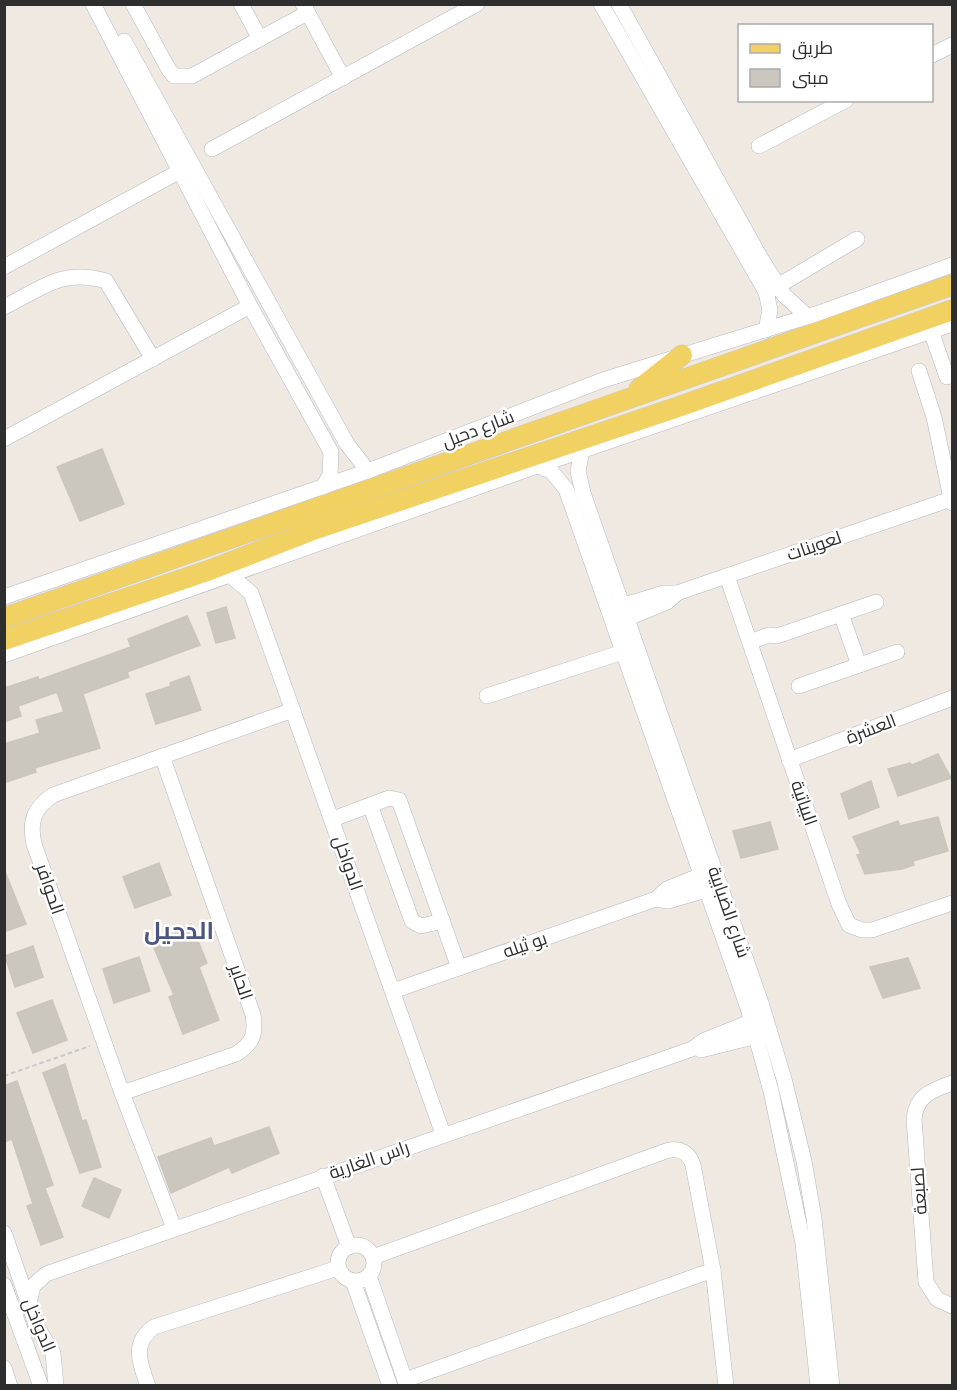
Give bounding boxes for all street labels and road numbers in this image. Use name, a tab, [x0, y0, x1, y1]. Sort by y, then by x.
street label: شارع دحيل	[439, 405, 518, 454]
street label: لعوينات	[784, 526, 844, 566]
street label: العشرة	[843, 709, 899, 749]
street label: البياتية	[788, 778, 822, 828]
street label: الدواخل	[328, 833, 368, 893]
street label: الحوافر	[31, 860, 69, 917]
street label: شارع الضبابية	[702, 863, 755, 961]
street label: بو ثيله	[500, 927, 550, 963]
street label: الحاير	[224, 960, 257, 1003]
street label: راس الغارية	[326, 1136, 412, 1184]
street label: لصبعة	[906, 1167, 930, 1215]
street label: الدواخل	[18, 1295, 60, 1355]

